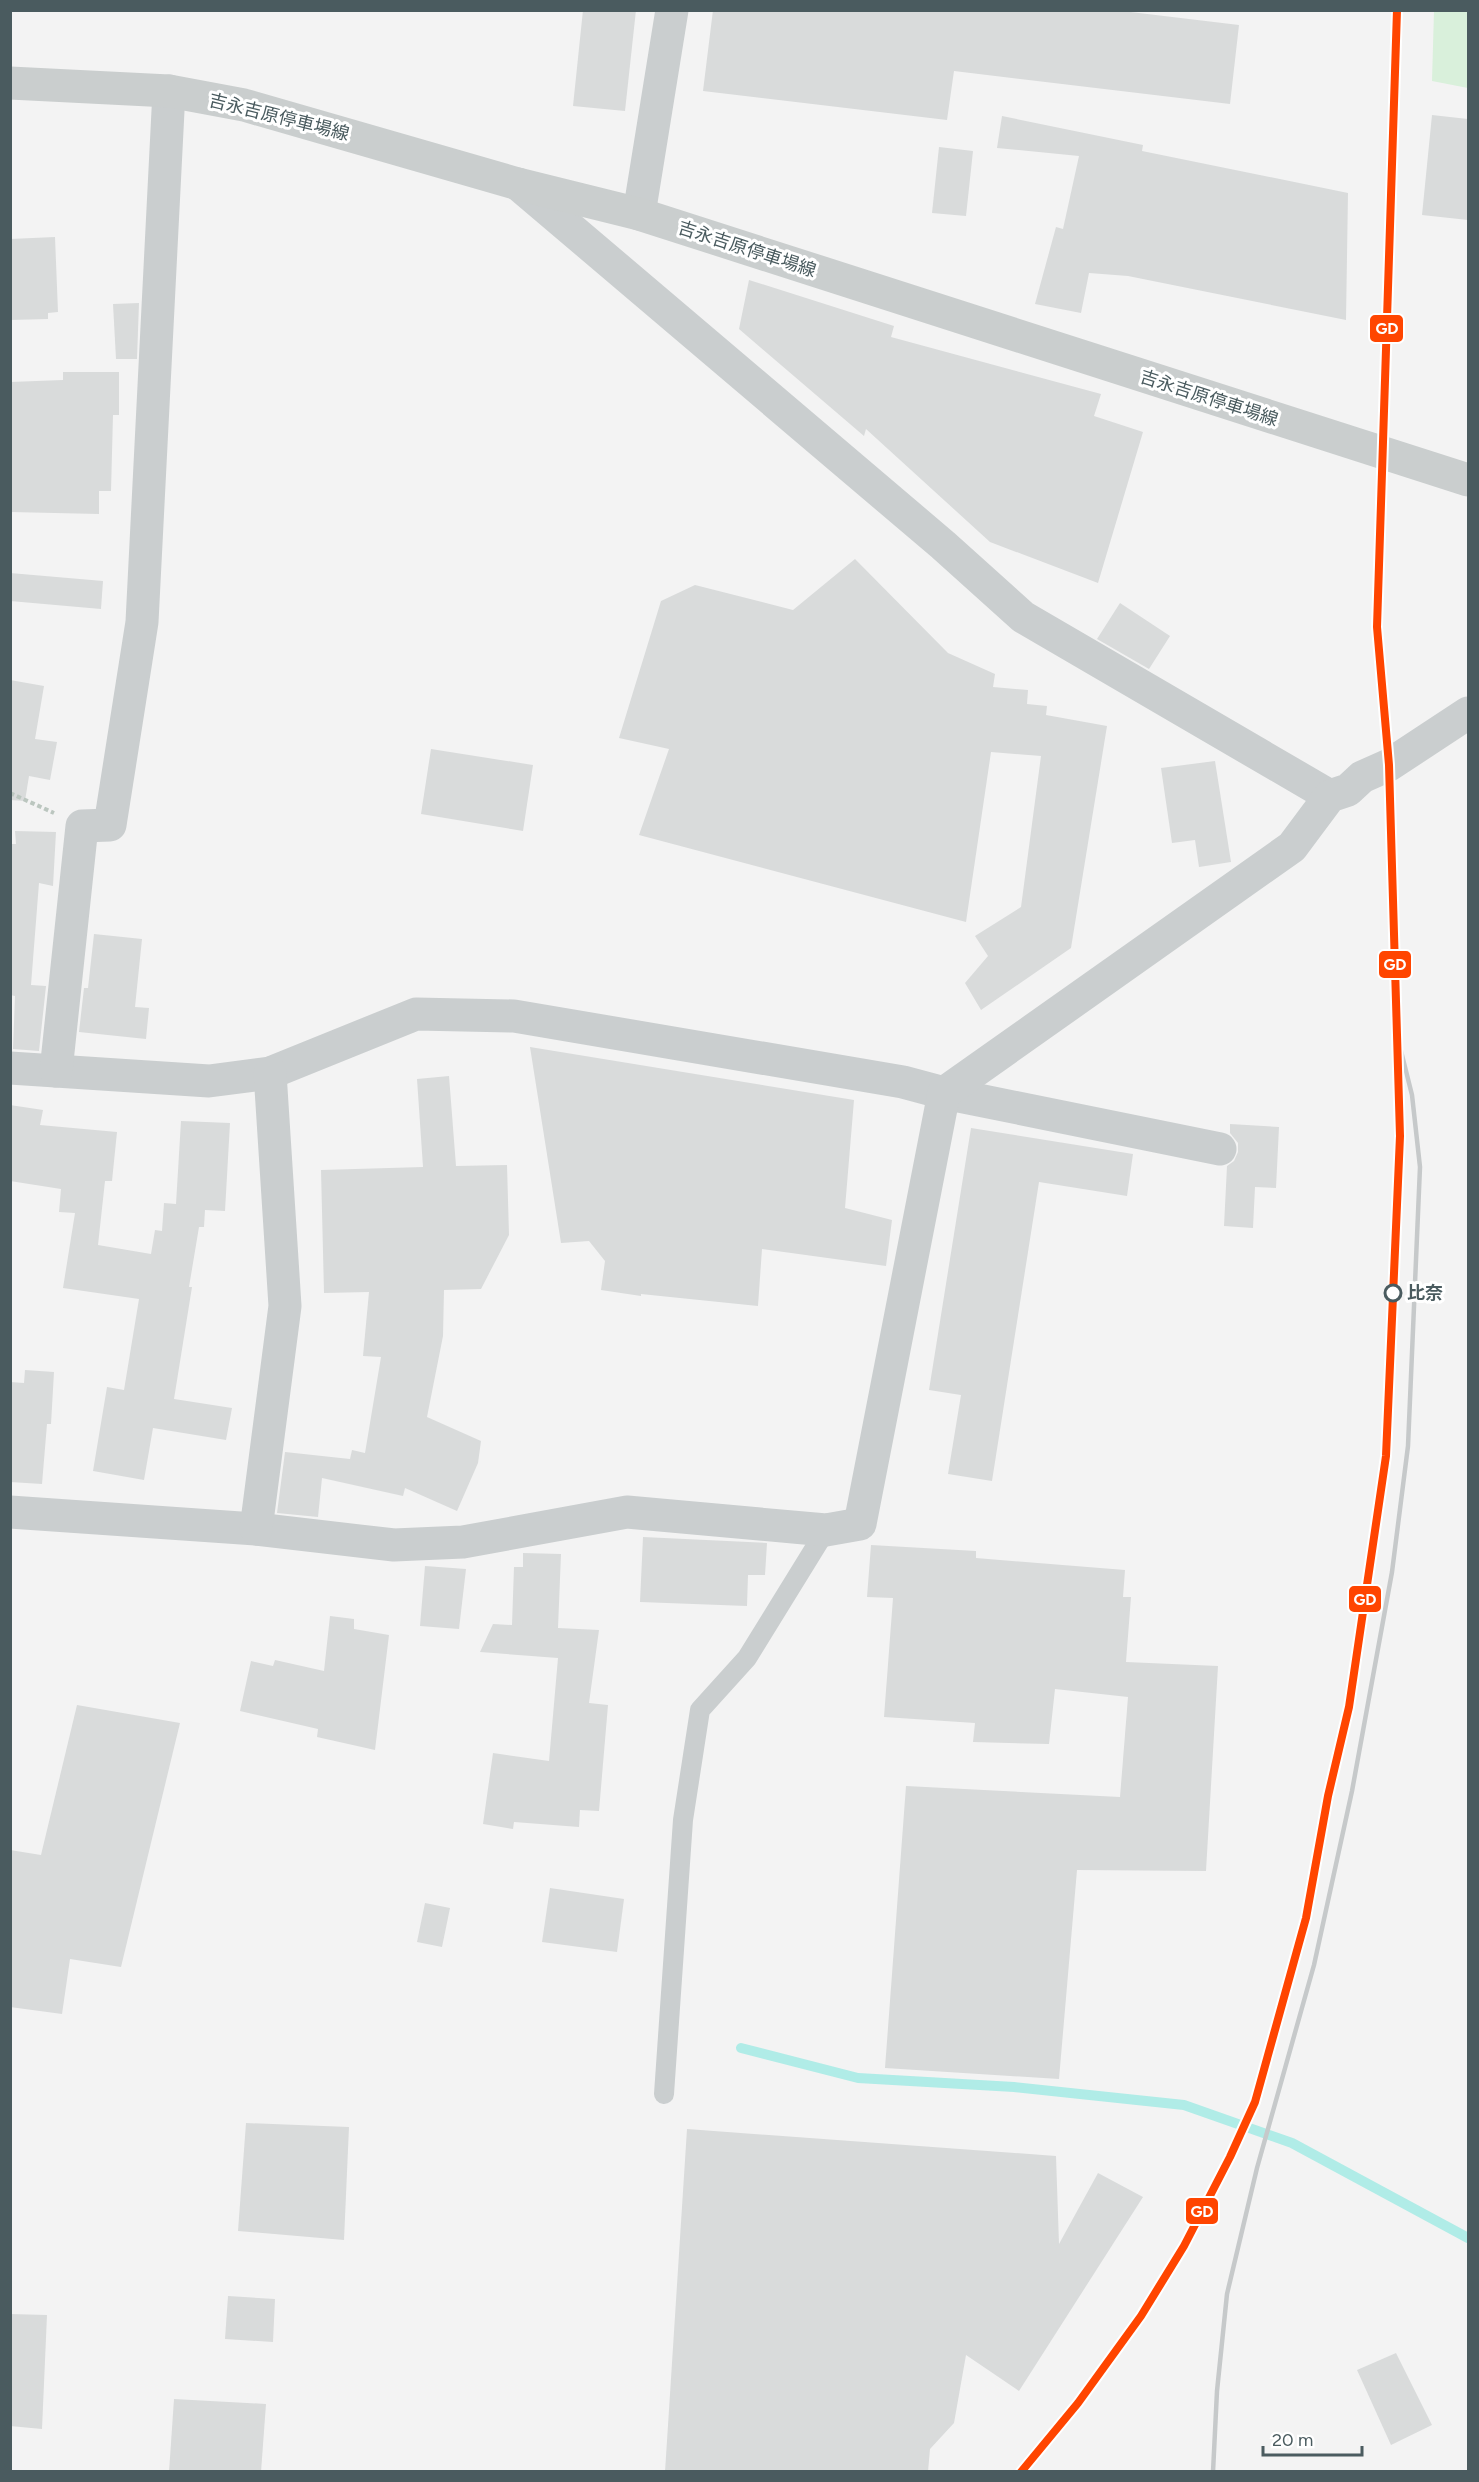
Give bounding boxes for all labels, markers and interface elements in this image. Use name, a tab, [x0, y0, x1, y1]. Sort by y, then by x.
street label: 吉永吉原停車場線	[206, 89, 352, 145]
street label: 吉永吉原停車場線	[675, 216, 819, 282]
line badge: GD	[1369, 314, 1404, 343]
text: GD	[1375, 319, 1399, 338]
street label: 吉永吉原停車場線	[1137, 365, 1281, 431]
line badge: GD	[1378, 950, 1412, 979]
text: GD	[1383, 955, 1407, 974]
place label: 比奈	[1407, 1282, 1443, 1304]
marker: 比奈	[1384, 1284, 1402, 1302]
line badge: GD	[1348, 1585, 1382, 1613]
text: GD	[1353, 1590, 1377, 1609]
line badge: GD	[1185, 2197, 1219, 2225]
text: GD	[1190, 2202, 1214, 2221]
scale bar	[1263, 2419, 1362, 2457]
text: 20 m	[1272, 2429, 1313, 2451]

